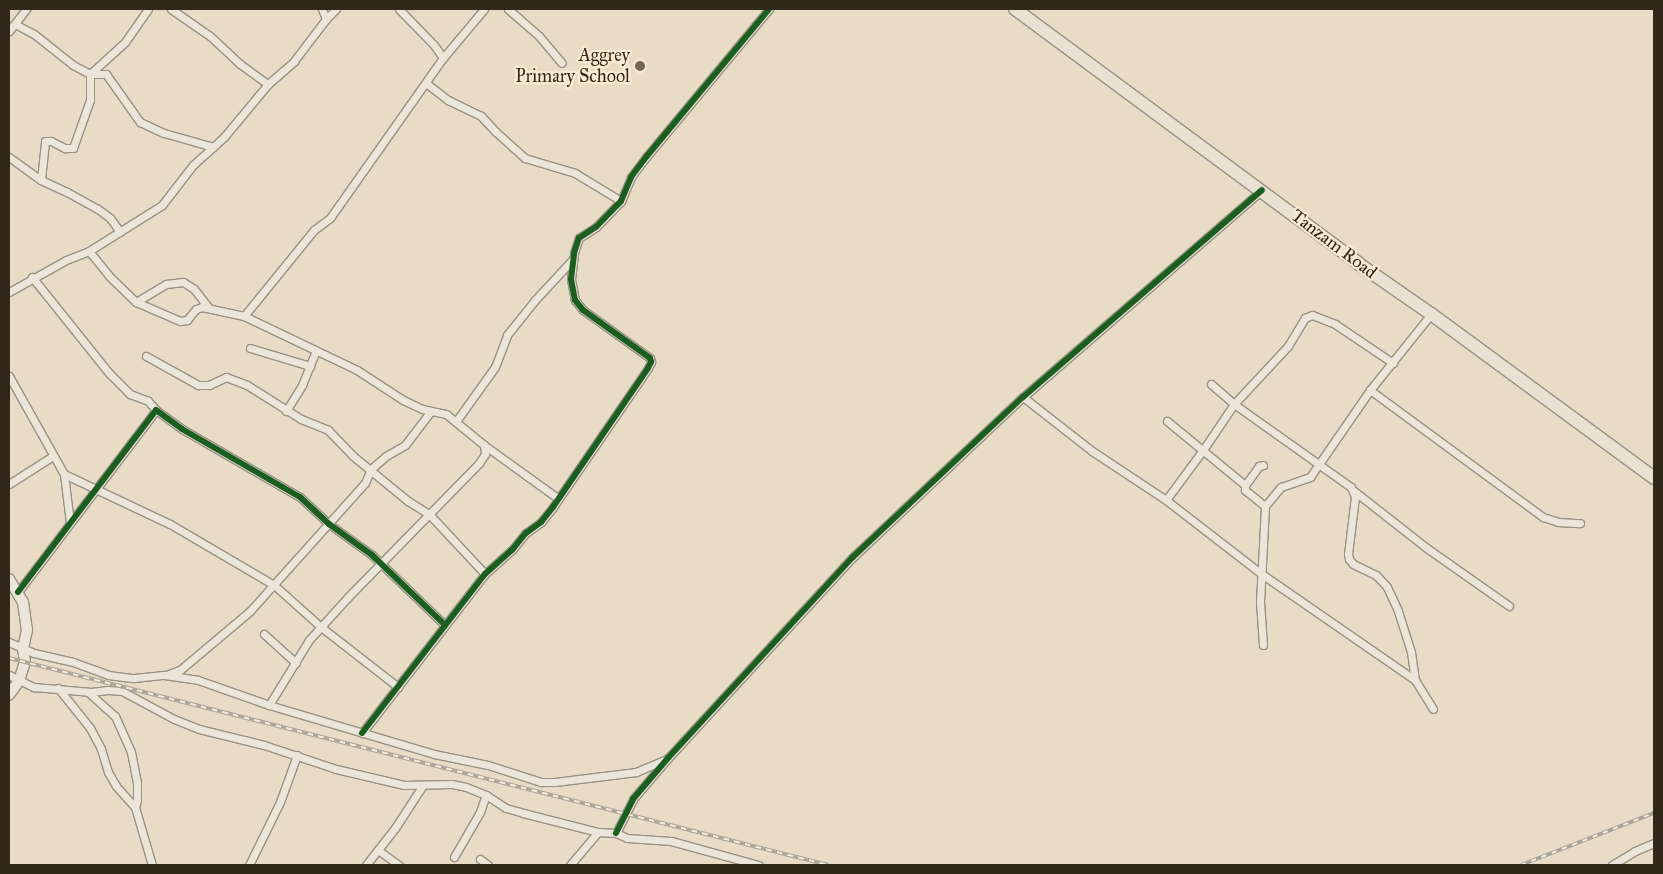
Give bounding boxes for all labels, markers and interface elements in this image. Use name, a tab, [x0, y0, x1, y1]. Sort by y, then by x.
place label: Aggrey Primary School	[515, 45, 630, 88]
marker: Aggrey Primary School	[634, 60, 646, 72]
street label: Tanzam Road	[1287, 205, 1381, 283]

